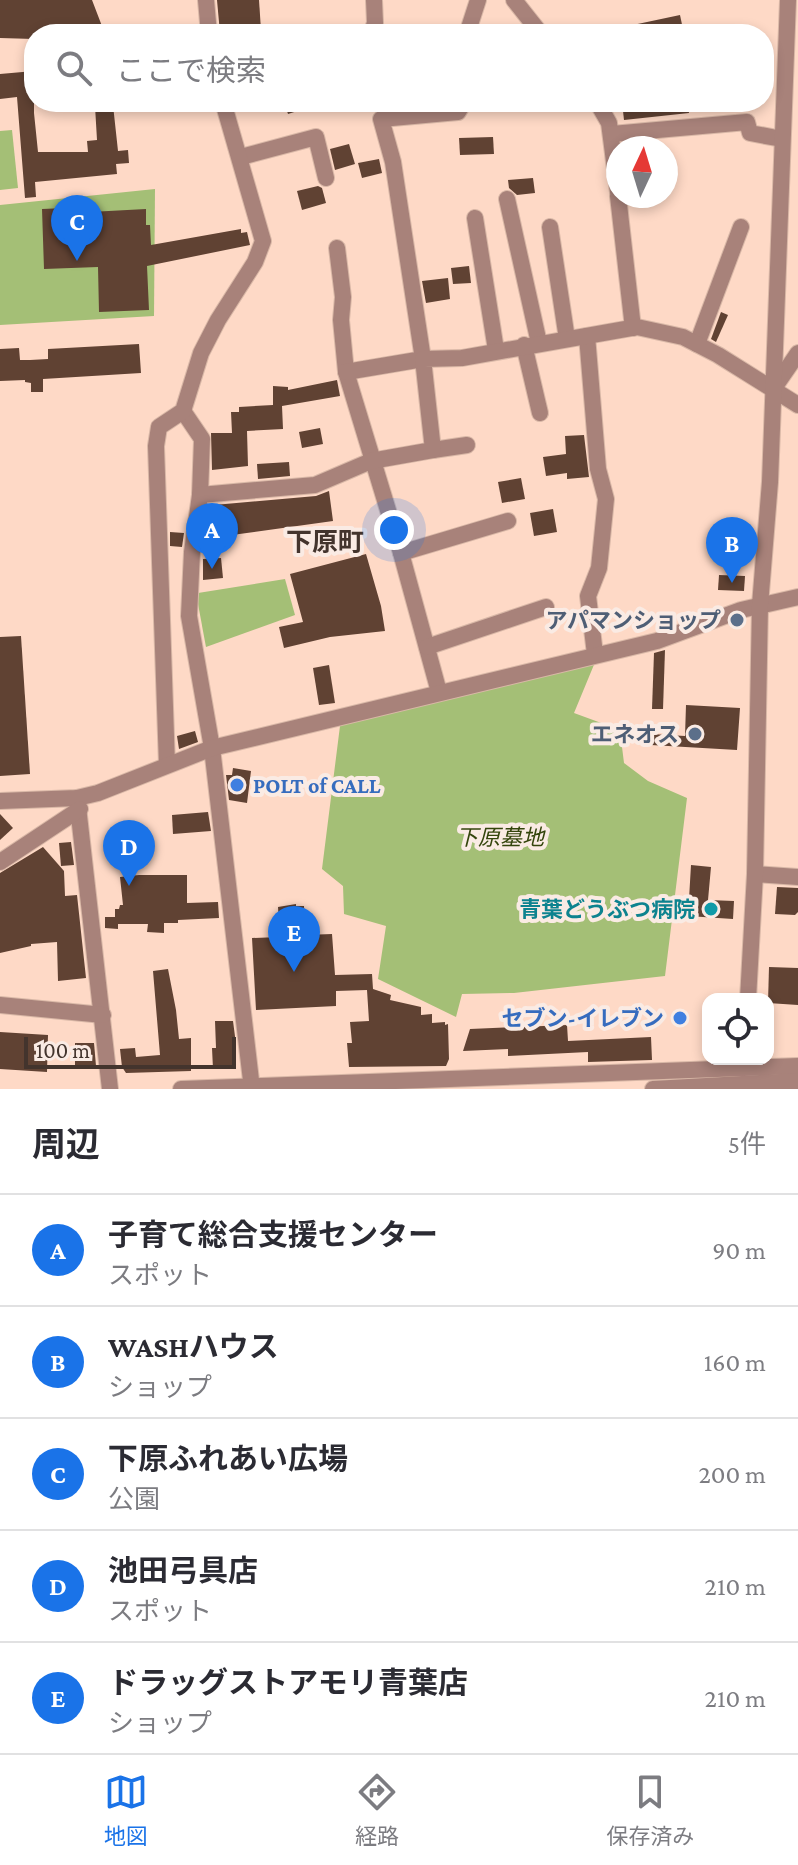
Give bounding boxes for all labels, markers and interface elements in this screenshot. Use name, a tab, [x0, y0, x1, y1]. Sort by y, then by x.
search box	[24, 24, 774, 112]
icon: search	[52, 46, 96, 90]
text: ここで検索	[116, 54, 266, 87]
north arrow	[606, 136, 678, 208]
pin: C	[51, 195, 103, 261]
pin: A	[186, 503, 238, 569]
your location	[374, 510, 414, 550]
pin: B	[706, 517, 758, 583]
district label: 下原町	[286, 528, 364, 557]
place label: アパマンショップ	[545, 608, 721, 633]
marker: アパマンショップ	[728, 611, 746, 629]
place label: エネオス	[591, 722, 679, 747]
marker: エネオス	[686, 725, 704, 743]
place label: POLT of CALL	[253, 773, 381, 798]
marker: POLT of CALL	[228, 776, 246, 794]
pin: D	[103, 820, 155, 886]
park label: 下原墓地	[456, 825, 546, 850]
place label: 青葉どうぶつ病院	[519, 897, 695, 922]
marker: 青葉どうぶつ病院	[702, 900, 720, 918]
pin: E	[268, 906, 320, 972]
map controls	[702, 993, 774, 1065]
button: locate	[702, 993, 774, 1065]
place label: セブン-イレブン	[502, 1006, 664, 1031]
marker: セブン-イレブン	[671, 1009, 689, 1027]
scale bar	[24, 1033, 236, 1069]
text: 100 m	[36, 1038, 90, 1063]
text: 周辺	[32, 1126, 100, 1163]
text: 5件	[728, 1130, 766, 1159]
text: 子育て総合支援センター	[108, 1218, 438, 1251]
text: A	[50, 1236, 66, 1265]
text: 90 m	[712, 1236, 766, 1265]
text: スポット	[108, 1261, 212, 1290]
text: WASHハウス	[108, 1330, 279, 1363]
text: B	[50, 1348, 66, 1377]
text: 160 m	[704, 1348, 766, 1377]
text: ショップ	[108, 1373, 212, 1402]
text: 下原ふれあい広場	[108, 1442, 348, 1475]
text: C	[50, 1460, 66, 1489]
text: 200 m	[698, 1460, 766, 1489]
text: 公園	[108, 1485, 160, 1514]
text: 池田弓具店	[108, 1554, 258, 1587]
text: D	[49, 1572, 67, 1601]
text: 210 m	[705, 1572, 766, 1601]
text: スポット	[108, 1597, 212, 1626]
text: ドラッグストアモリ青葉店	[108, 1666, 468, 1699]
text: E	[51, 1684, 65, 1713]
text: 210 m	[705, 1684, 766, 1713]
text: ショップ	[108, 1709, 212, 1738]
tab: 地図	[104, 1770, 148, 1850]
tab: 経路	[355, 1770, 399, 1850]
tab: 保存済み	[606, 1770, 694, 1850]

